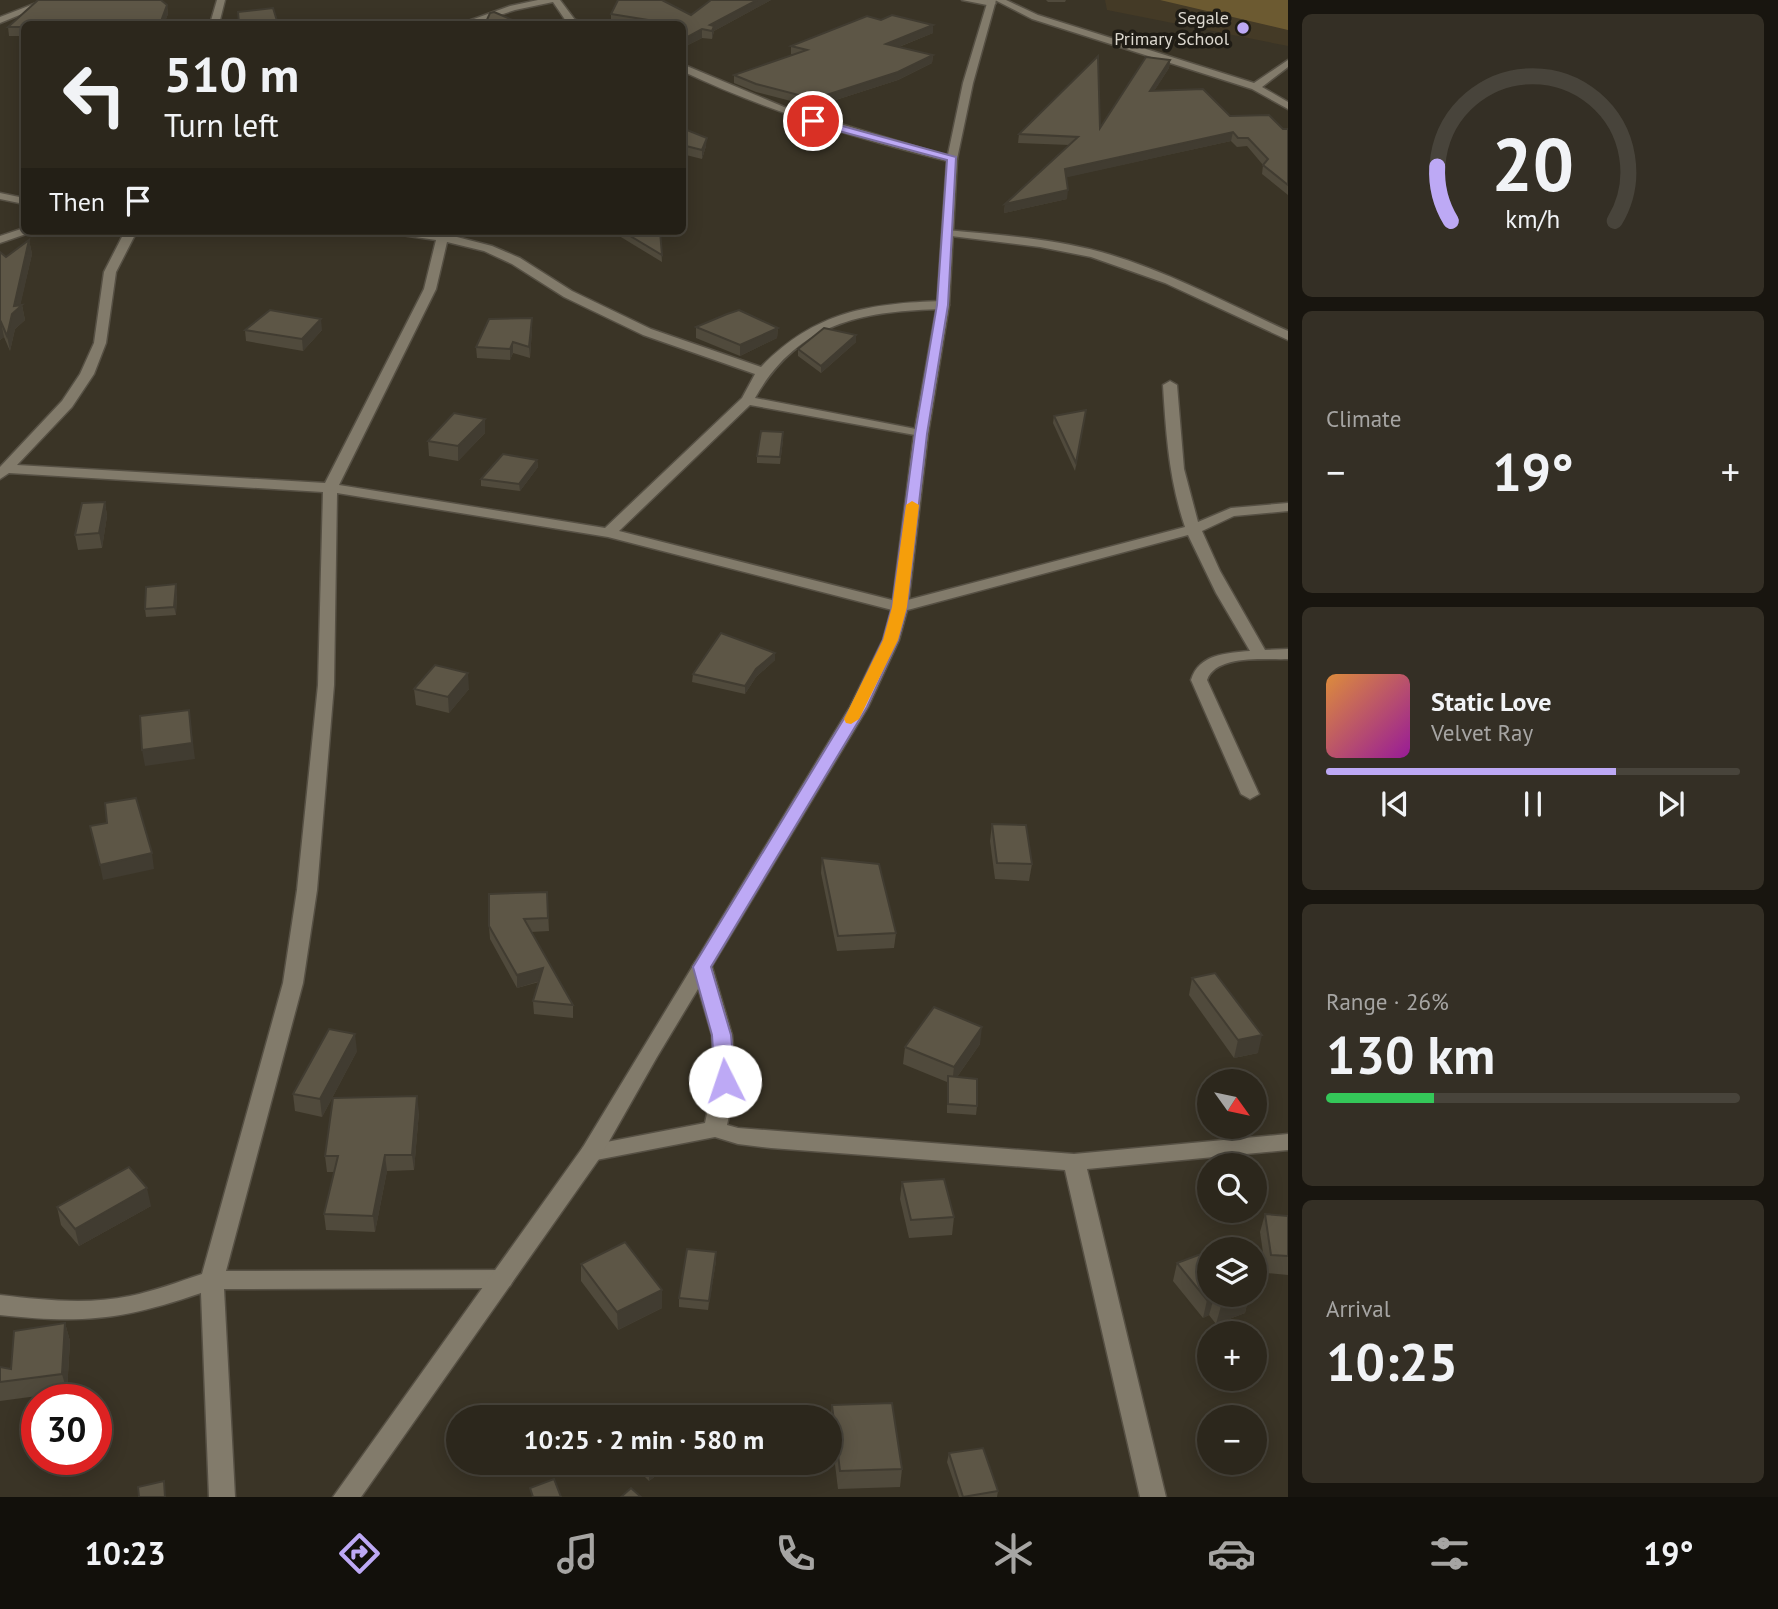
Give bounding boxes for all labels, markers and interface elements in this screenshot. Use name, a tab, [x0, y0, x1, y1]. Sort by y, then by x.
place label: Segale Primary School	[1114, 6, 1230, 50]
marker: Segale Primary School	[1235, 20, 1251, 36]
text: 510 m	[164, 42, 299, 106]
icon: left	[49, 49, 140, 140]
pin	[783, 91, 843, 151]
icon: arrive	[794, 102, 832, 140]
text: Turn left	[164, 104, 279, 146]
text: 20	[1492, 118, 1574, 212]
icon: arrive	[119, 182, 157, 220]
text: Then	[49, 185, 105, 218]
text: km/h	[1506, 203, 1560, 235]
text: Climate	[1326, 404, 1401, 433]
text: 19°	[1492, 438, 1574, 505]
text: −	[1326, 447, 1345, 496]
text: +	[1721, 447, 1740, 496]
text: Static Love	[1431, 685, 1552, 718]
text: Velvet Ray	[1431, 718, 1533, 747]
icon: previous	[1376, 785, 1414, 823]
icon: pause	[1514, 785, 1552, 823]
icon: next	[1652, 785, 1690, 823]
text: Range · 26%	[1326, 987, 1449, 1016]
text: 130 km	[1326, 1021, 1495, 1088]
position arrow	[688, 1044, 762, 1118]
north arrow	[1197, 1069, 1267, 1139]
map controls	[1197, 1069, 1267, 1475]
button: search	[1197, 1153, 1267, 1223]
button: layers	[1197, 1237, 1267, 1307]
text: Arrival	[1326, 1294, 1390, 1323]
button: +	[1197, 1321, 1267, 1391]
text: 10:25	[1326, 1328, 1458, 1395]
speed limit sign: 30	[21, 1384, 112, 1475]
button: −	[1197, 1405, 1267, 1475]
text: 10:25 · 2 min · 580 m	[524, 1423, 764, 1456]
icon: directions	[335, 1529, 384, 1578]
icon: music	[553, 1529, 602, 1578]
icon: phone	[771, 1529, 820, 1578]
icon: climate	[989, 1529, 1038, 1578]
icon: car	[1207, 1529, 1256, 1578]
icon: filters	[1425, 1529, 1474, 1578]
text: 10:23	[85, 1532, 166, 1574]
text: 19°	[1643, 1532, 1693, 1574]

